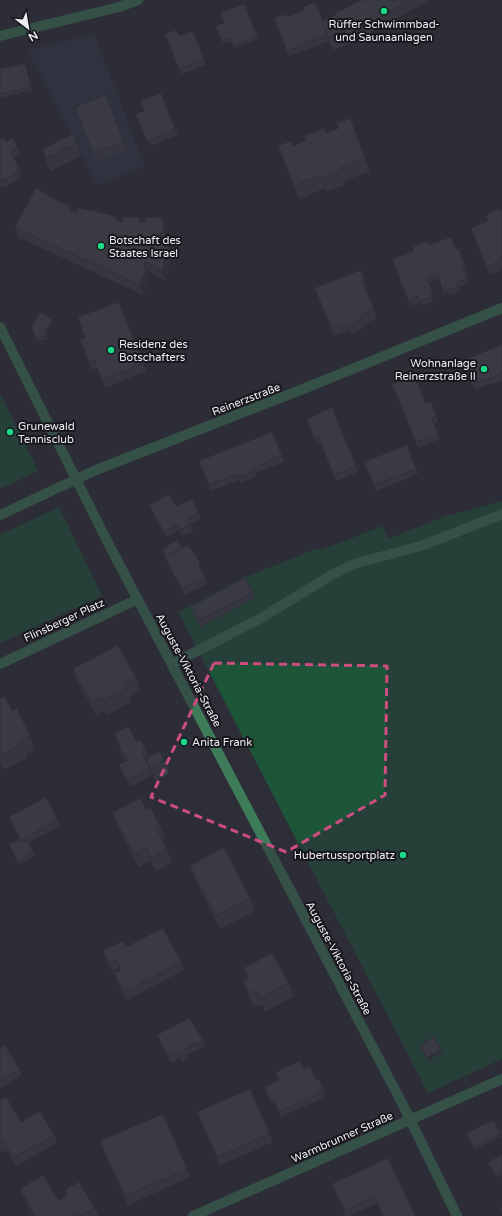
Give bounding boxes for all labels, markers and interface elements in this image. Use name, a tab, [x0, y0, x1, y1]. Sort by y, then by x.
marker: Rüffer Schwimmbad- und Saunaanlagen	[379, 6, 389, 16]
north arrow	[8, 8, 48, 48]
place label: Rüffer Schwimmbad- und Saunaanlagen	[329, 18, 439, 44]
text: N	[26, 28, 40, 44]
place label: Botschaft des Staates Israel	[109, 234, 181, 260]
marker: Botschaft des Staates Israel	[96, 241, 106, 251]
place label: Residenz des Botschafters	[119, 338, 188, 364]
marker: Residenz des Botschafters	[106, 345, 116, 355]
place label: Wohnanlage Reinerzstraße II	[395, 357, 476, 383]
marker: Wohnanlage Reinerzstraße II	[479, 364, 489, 374]
street label: Reinerzstraße	[210, 380, 282, 418]
place label: Grunewald Tennisclub	[18, 420, 75, 446]
marker: Grunewald Tennisclub	[5, 427, 15, 437]
street label: Flinsberger Platz	[22, 596, 107, 645]
street label: Auguste-Viktoria-Straße	[153, 611, 224, 729]
place label: Anita Frank	[192, 736, 252, 749]
marker: Anita Frank	[179, 737, 189, 747]
place label: Hubertussportplatz	[294, 849, 396, 862]
marker: Hubertussportplatz	[398, 850, 408, 860]
street label: Auguste-Viktoria-Straße	[303, 899, 374, 1017]
street label: Warmbrunner Straße	[289, 1109, 395, 1166]

